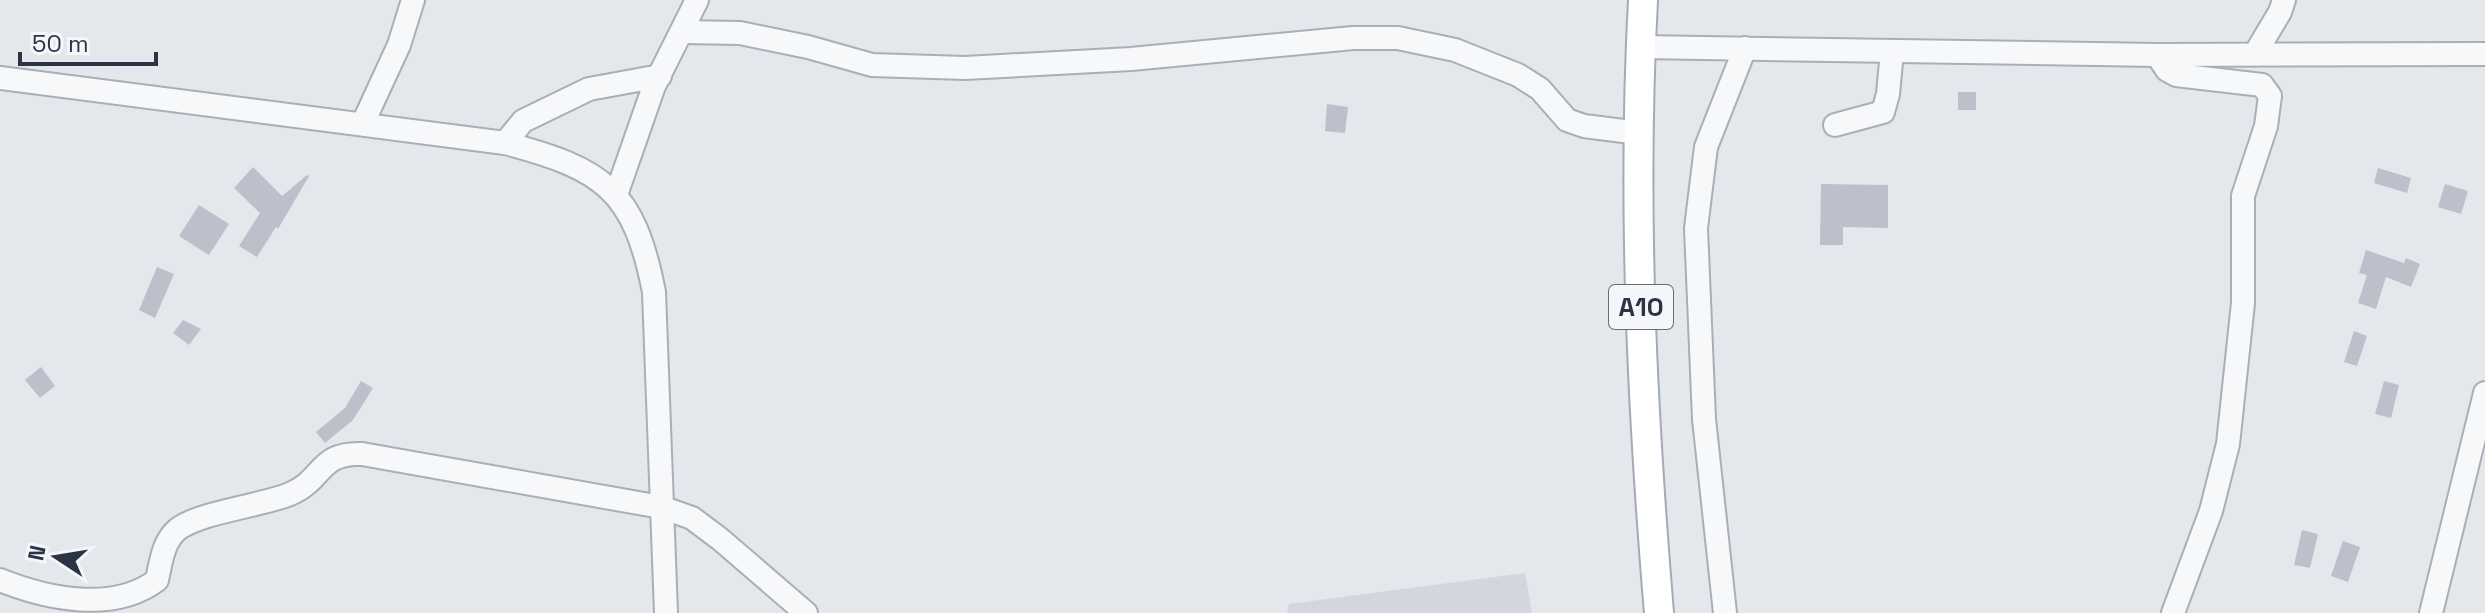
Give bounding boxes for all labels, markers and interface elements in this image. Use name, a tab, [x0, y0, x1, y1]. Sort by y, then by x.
scale bar	[20, 16, 156, 66]
text: 50 m	[32, 28, 89, 59]
road number: A10	[1609, 285, 1673, 329]
north arrow	[16, 517, 96, 597]
text: N	[21, 543, 52, 563]

